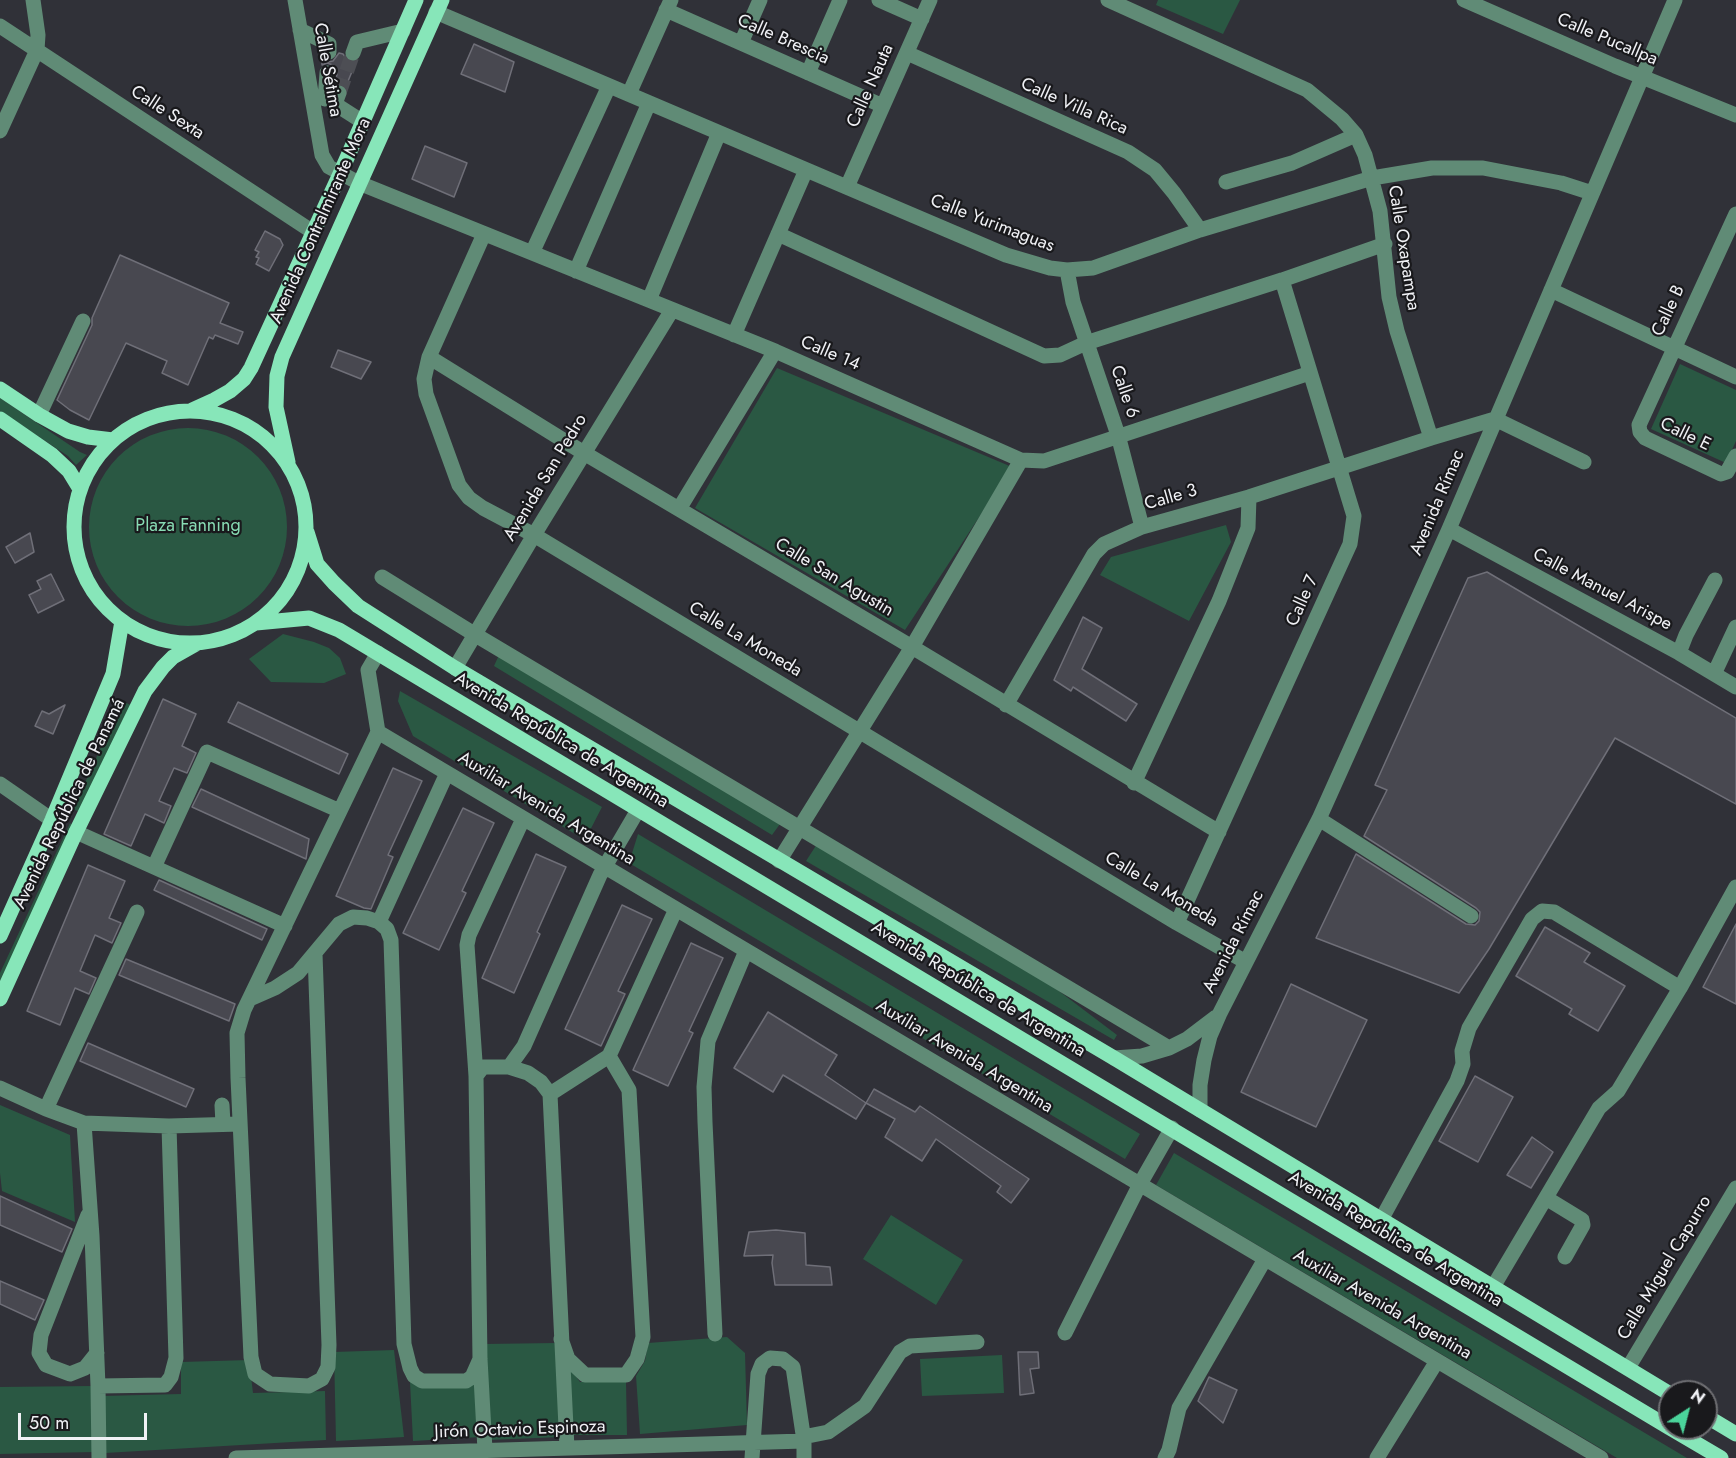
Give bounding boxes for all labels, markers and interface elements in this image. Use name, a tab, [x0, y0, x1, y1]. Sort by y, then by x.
street label: Calle Pucallpa	[1553, 9, 1661, 71]
street label: Calle Brescia	[734, 10, 832, 70]
street label: Calle Sétima	[308, 21, 346, 119]
street label: Calle Nauta	[843, 41, 899, 131]
street label: Calle Villa Rica	[1017, 74, 1131, 140]
street label: Calle Sexta	[126, 81, 208, 145]
street label: Avenida Contralmirante Mora	[266, 115, 376, 327]
street label: Calle Oxapampa	[1382, 184, 1424, 312]
street label: Calle Yurimaguas	[927, 190, 1057, 258]
street label: Calle B	[1648, 282, 1690, 340]
street label: Calle 14	[797, 332, 863, 376]
street label: Calle 6	[1105, 363, 1143, 421]
street label: Avenida San Pedro	[500, 411, 592, 545]
street label: Calle E	[1656, 413, 1714, 457]
street label: Avenida Rímac	[1406, 447, 1470, 559]
street label: Calle 3	[1142, 480, 1200, 516]
park label: Plaza Fanning	[135, 516, 241, 538]
street label: Calle San Agustin	[771, 534, 897, 622]
street label: Calle Manuel Arispe	[1529, 544, 1675, 636]
street label: Calle 7	[1282, 572, 1324, 630]
street label: Calle La Moneda	[685, 598, 805, 682]
street label: Avenida República de Argentina	[450, 668, 672, 814]
street label: Avenida República de Panamá	[10, 695, 130, 913]
street label: Auxiliar Avenida Argentina	[454, 748, 638, 870]
street label: Calle La Moneda	[1101, 848, 1221, 932]
street label: Avenida Rímac	[1199, 887, 1269, 997]
street label: Avenida República de Argentina	[867, 917, 1089, 1063]
street label: Auxiliar Avenida Argentina	[872, 996, 1056, 1118]
street label: Avenida República de Argentina	[1284, 1167, 1506, 1313]
street label: Calle Miguel Capurro	[1613, 1192, 1717, 1344]
street label: Auxiliar Avenida Argentina	[1289, 1245, 1475, 1365]
north arrow	[1658, 1380, 1718, 1440]
text: N	[1686, 1384, 1710, 1410]
scale bar	[21, 1401, 150, 1439]
text: 50 m	[29, 1410, 69, 1436]
street label: Jirón Octavio Espinoza	[434, 1416, 606, 1444]

